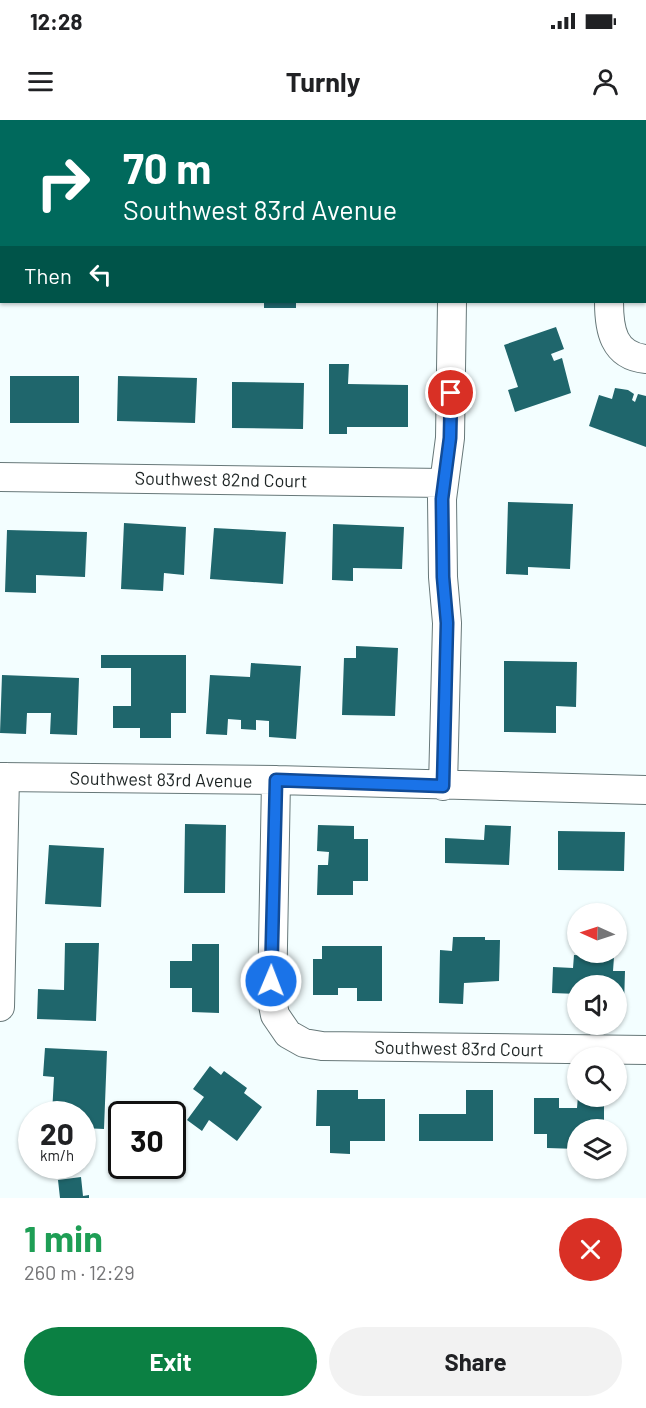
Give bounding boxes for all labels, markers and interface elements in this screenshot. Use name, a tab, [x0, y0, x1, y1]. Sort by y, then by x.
text: 12:28	[30, 8, 82, 34]
icon: menu	[24, 65, 57, 98]
text: Turnly	[286, 65, 360, 97]
icon: person	[589, 65, 622, 98]
text: 70 m	[123, 142, 211, 192]
icon: right	[24, 144, 102, 222]
text: Southwest 83rd Avenue	[123, 193, 397, 225]
icon: left	[84, 258, 117, 291]
text: Then	[24, 262, 72, 288]
pin	[425, 367, 476, 418]
icon: arrive	[434, 376, 467, 409]
street label: Southwest 82nd Court	[134, 466, 308, 492]
street label: Southwest 83rd Avenue	[69, 766, 253, 792]
north arrow	[567, 903, 627, 963]
map controls	[567, 903, 627, 1179]
position arrow	[239, 949, 303, 1013]
button: sound	[567, 975, 627, 1035]
street label: Southwest 83rd Court	[374, 1036, 544, 1060]
button: search	[567, 1047, 627, 1107]
speed limit sign: 30	[108, 1101, 186, 1179]
text: 20	[40, 1115, 74, 1151]
button: layers	[567, 1119, 627, 1179]
text: km/h	[40, 1146, 74, 1164]
text: 1 min	[24, 1216, 103, 1259]
button: close	[559, 1218, 622, 1281]
text: 260 m · 12:29	[24, 1260, 135, 1284]
button: Exit	[24, 1327, 317, 1396]
button: Share	[329, 1327, 622, 1396]

